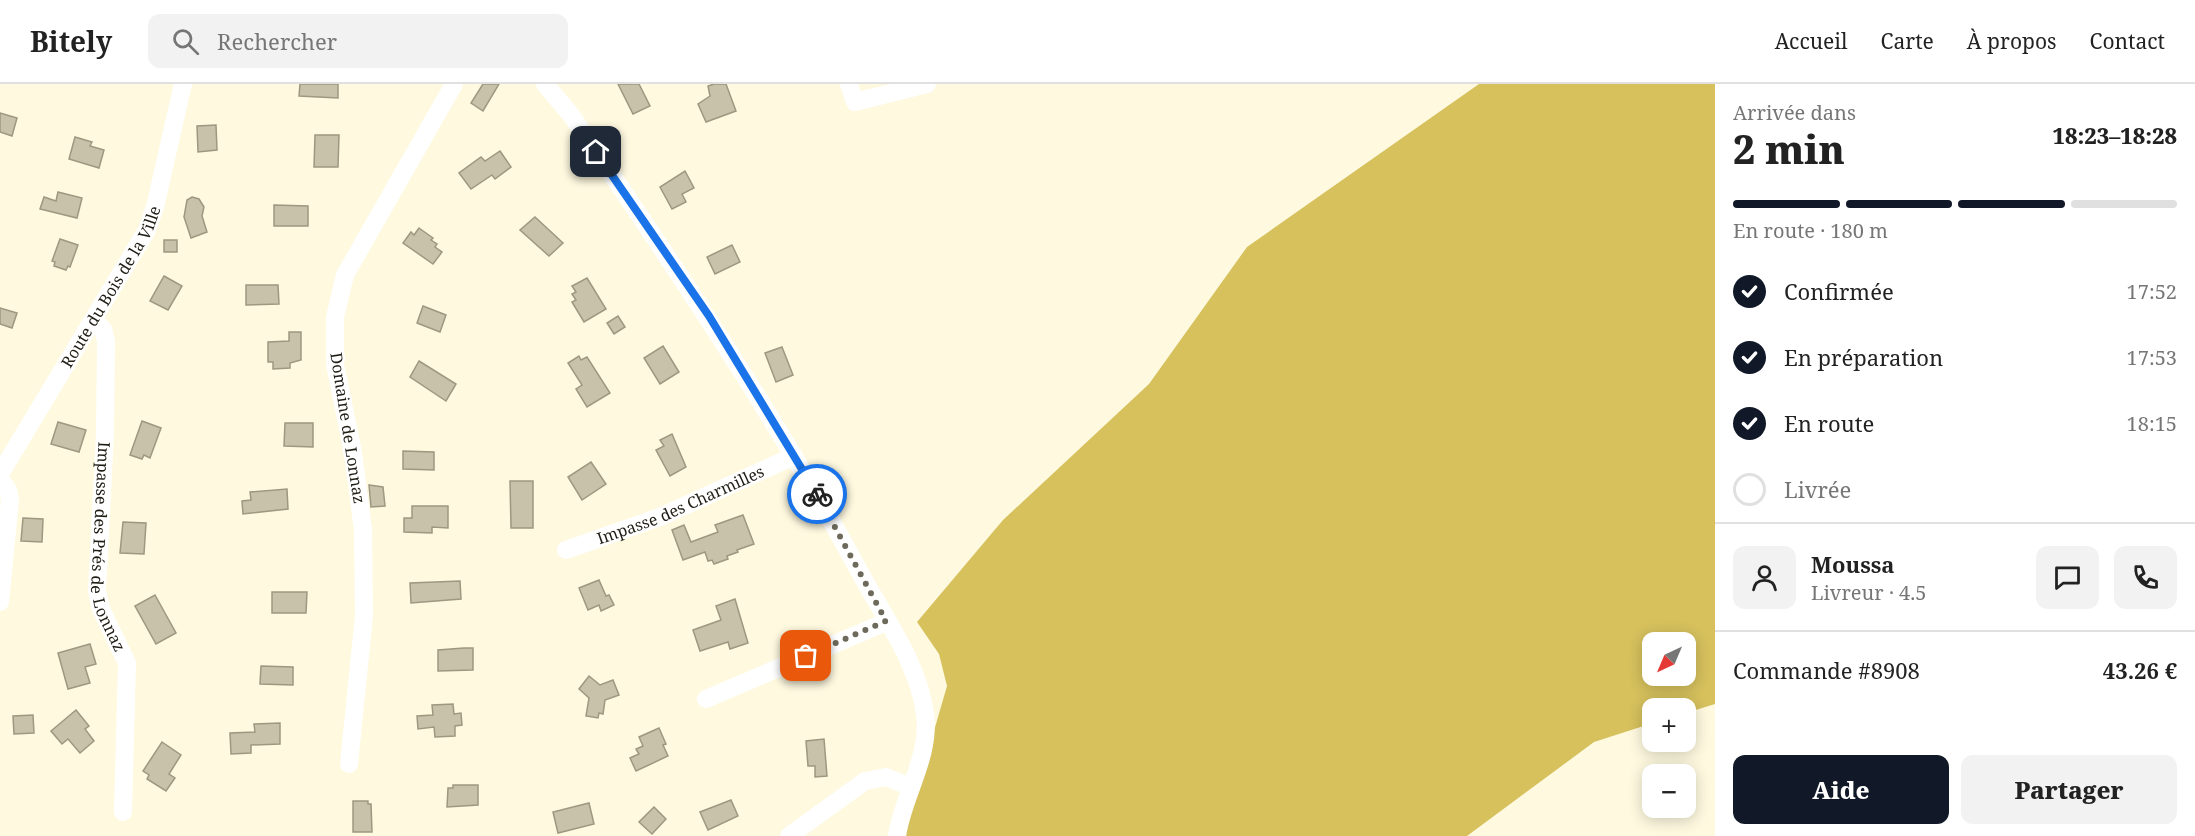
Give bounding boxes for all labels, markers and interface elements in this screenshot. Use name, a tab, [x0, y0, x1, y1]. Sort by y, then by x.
search box	[148, 14, 568, 68]
text: Bitely	[30, 22, 112, 60]
icon: search	[169, 25, 202, 58]
text: Rechercher	[217, 26, 337, 56]
text: Accueil	[1775, 27, 1848, 55]
text: Carte	[1881, 27, 1934, 55]
text: À propos	[1967, 27, 2057, 55]
text: Contact	[2090, 27, 2165, 55]
text: Arrivée dans	[1733, 99, 1856, 126]
text: 18:23–18:28	[2053, 120, 2177, 150]
text: 2 min	[1733, 122, 1845, 175]
pin	[570, 126, 621, 177]
icon: home	[579, 135, 612, 168]
street label: Route du Bois de la Ville	[56, 203, 166, 372]
text: En route · 180 m	[1733, 217, 1888, 244]
icon: check	[1733, 275, 1766, 308]
text: Confirmée	[1784, 276, 1894, 306]
text: 17:52	[2127, 278, 2177, 305]
icon: check	[1733, 341, 1766, 374]
text: En préparation	[1784, 342, 1943, 372]
text: 17:53	[2127, 344, 2177, 371]
street label: Domaine de Lonnaz	[325, 351, 371, 505]
icon: check	[1733, 407, 1766, 440]
text: En route	[1784, 408, 1874, 438]
text: 18:15	[2127, 410, 2177, 437]
street label: Impasse des Prés de Lonnaz	[86, 441, 131, 655]
street label: Impasse des Charmilles	[594, 460, 767, 549]
courier	[787, 464, 847, 524]
text: Livrée	[1784, 474, 1851, 504]
icon: bike	[801, 478, 834, 511]
button: person	[1733, 546, 1796, 609]
button: chat	[2036, 546, 2099, 609]
button: phone	[2114, 546, 2177, 609]
text: Moussa	[1811, 549, 1895, 579]
text: Livreur · 4.5	[1811, 579, 1926, 606]
pin	[780, 630, 831, 681]
north arrow	[1642, 632, 1696, 686]
map controls	[1642, 632, 1696, 818]
icon: bag	[789, 639, 822, 672]
text: Commande #8908	[1733, 655, 1920, 685]
text: 43.26 €	[2103, 655, 2177, 685]
button: +	[1642, 698, 1696, 752]
button: Aide	[1733, 755, 1949, 824]
button: Partager	[1961, 755, 2177, 824]
button: −	[1642, 764, 1696, 818]

